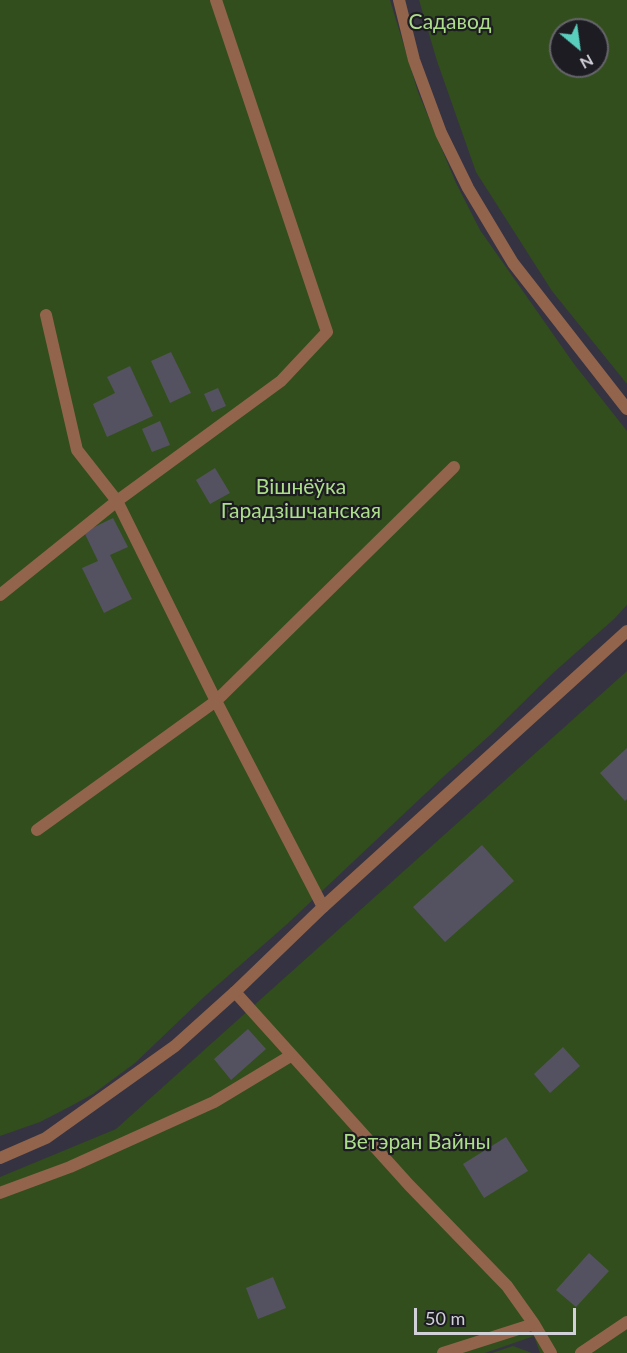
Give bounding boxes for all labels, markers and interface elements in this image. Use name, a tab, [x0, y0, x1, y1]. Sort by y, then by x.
park label: Садавод	[409, 9, 491, 35]
north arrow	[549, 18, 609, 78]
text: N	[577, 51, 597, 74]
park label: Вішнёўка Гарадзішчанская	[221, 474, 381, 524]
park label: Ветэран Вайны	[343, 1129, 491, 1155]
scale bar	[417, 1296, 579, 1334]
text: 50 m	[425, 1307, 465, 1329]

